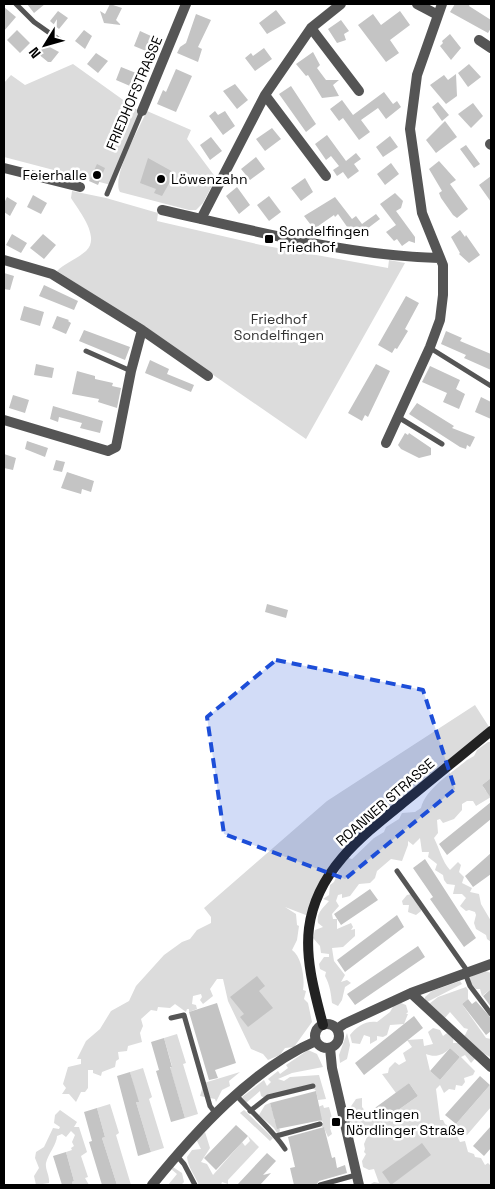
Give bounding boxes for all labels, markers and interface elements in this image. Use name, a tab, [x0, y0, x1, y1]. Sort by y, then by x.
north arrow	[20, 20, 70, 70]
street label: FRIEDHOFSTRASSE	[102, 33, 166, 153]
text: N	[25, 44, 45, 62]
place label: Feierhalle	[22, 166, 87, 184]
marker: Feierhalle	[91, 169, 103, 181]
place label: Löwenzahn	[171, 170, 248, 188]
marker: Löwenzahn	[155, 173, 167, 185]
place label: Sondelfingen Friedhof	[279, 222, 369, 256]
marker: Sondelfingen Friedhof	[263, 233, 275, 245]
park label: Friedhof Sondelfingen	[234, 310, 324, 344]
street label: ROANNER STRASSE	[332, 754, 438, 850]
place label: Reutlingen Nördlinger Straße	[346, 1105, 465, 1139]
marker: Reutlingen Nördlinger Straße	[330, 1116, 342, 1128]

